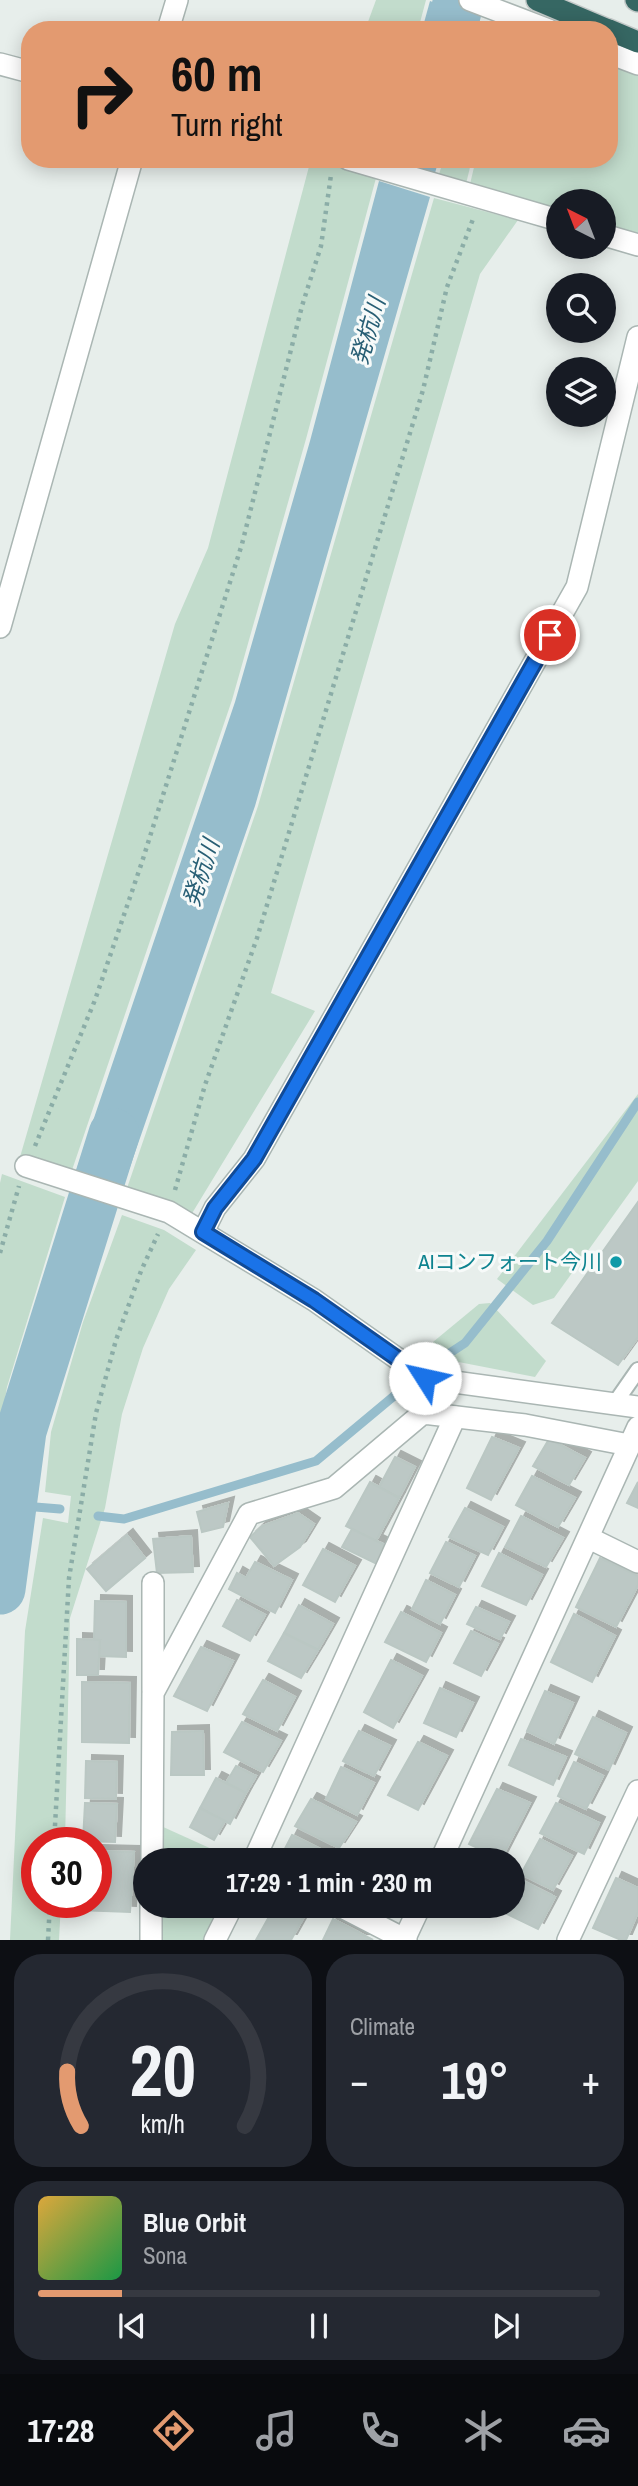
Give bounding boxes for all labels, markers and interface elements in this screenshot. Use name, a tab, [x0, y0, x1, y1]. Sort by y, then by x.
text: 60 m	[171, 40, 263, 106]
icon: right	[56, 49, 147, 140]
text: Turn right	[171, 103, 283, 146]
north arrow	[546, 189, 616, 259]
map controls	[546, 189, 616, 427]
button: search	[546, 273, 616, 343]
water label: 発杭川	[343, 291, 393, 368]
button: layers	[546, 357, 616, 427]
pin	[520, 605, 580, 665]
icon: arrive	[531, 616, 569, 654]
water label: 発杭川	[175, 832, 227, 910]
place label: AIコンフォート今川	[417, 1247, 602, 1276]
marker: AIコンフォート今川	[608, 1254, 624, 1270]
position arrow	[388, 1341, 462, 1415]
speed limit sign: 30	[21, 1827, 112, 1918]
text: 17:29 · 1 min · 230 m	[226, 1865, 432, 1900]
text: Climate	[350, 2011, 415, 2042]
text: 20	[130, 2022, 196, 2120]
text: 19°	[441, 2045, 509, 2115]
text: −	[350, 2055, 368, 2106]
text: +	[582, 2055, 600, 2106]
text: km/h	[141, 2107, 185, 2141]
text: Blue Orbit	[143, 2205, 246, 2240]
text: Sona	[143, 2240, 187, 2271]
icon: previous	[113, 2307, 151, 2345]
icon: pause	[300, 2307, 338, 2345]
icon: next	[487, 2307, 525, 2345]
icon: directions	[149, 2406, 198, 2455]
icon: music	[252, 2406, 301, 2455]
icon: phone	[355, 2406, 404, 2455]
icon: climate	[459, 2406, 508, 2455]
icon: car	[562, 2406, 611, 2455]
text: 17:28	[27, 2409, 94, 2452]

